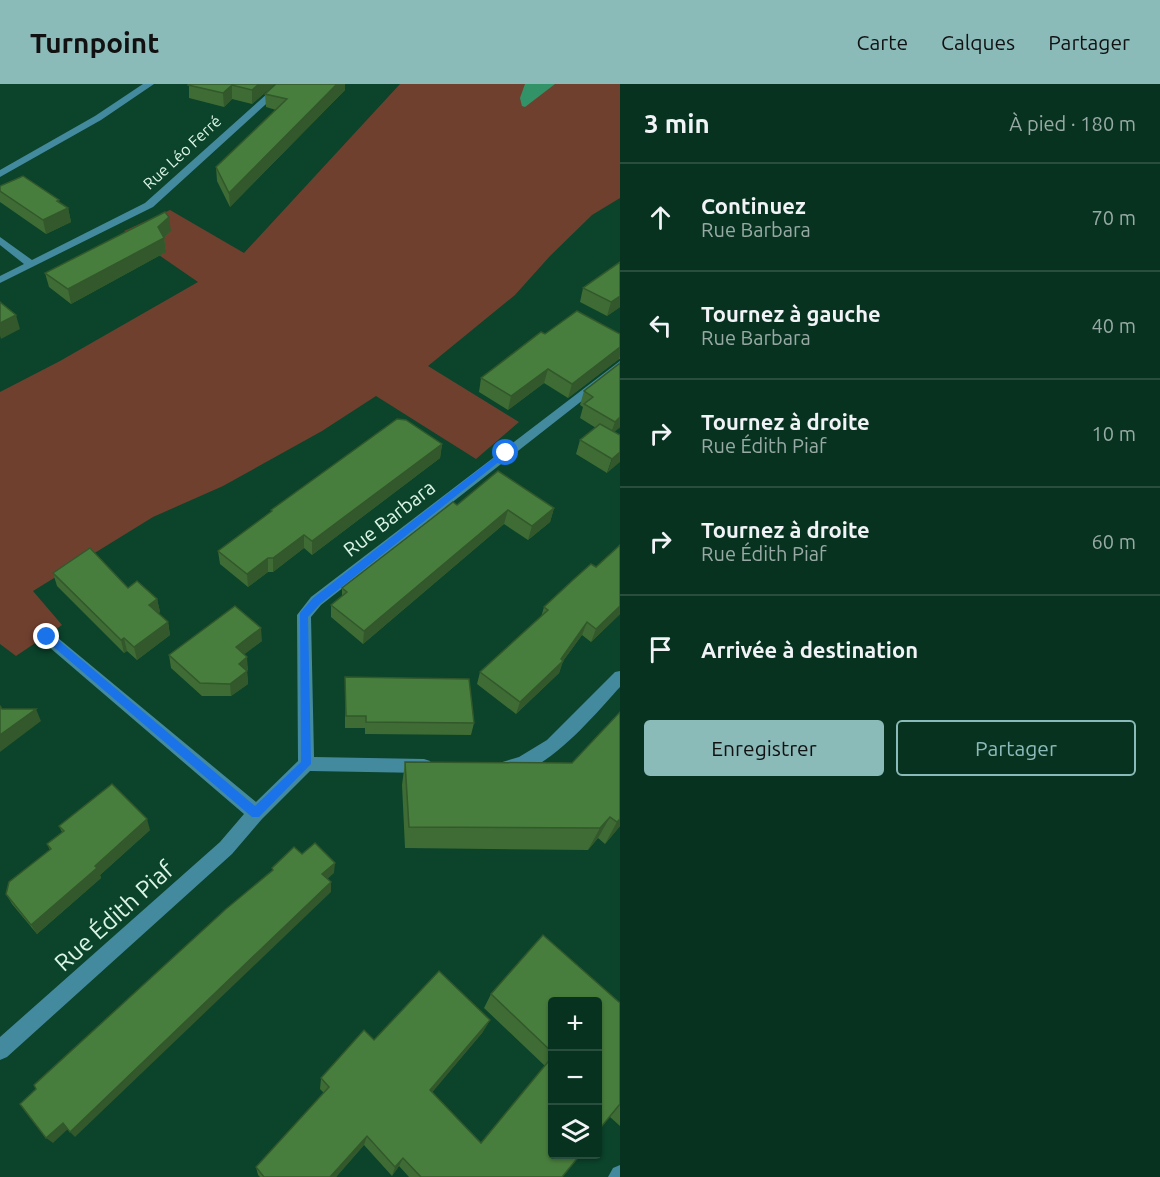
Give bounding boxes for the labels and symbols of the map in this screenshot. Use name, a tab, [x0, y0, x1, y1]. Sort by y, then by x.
street label: Rue Léo Ferré	[139, 111, 225, 193]
route start	[492, 439, 518, 465]
street label: Rue Barbara	[339, 475, 439, 561]
route end	[33, 623, 59, 649]
street label: Rue Édith Piaf	[48, 854, 180, 976]

